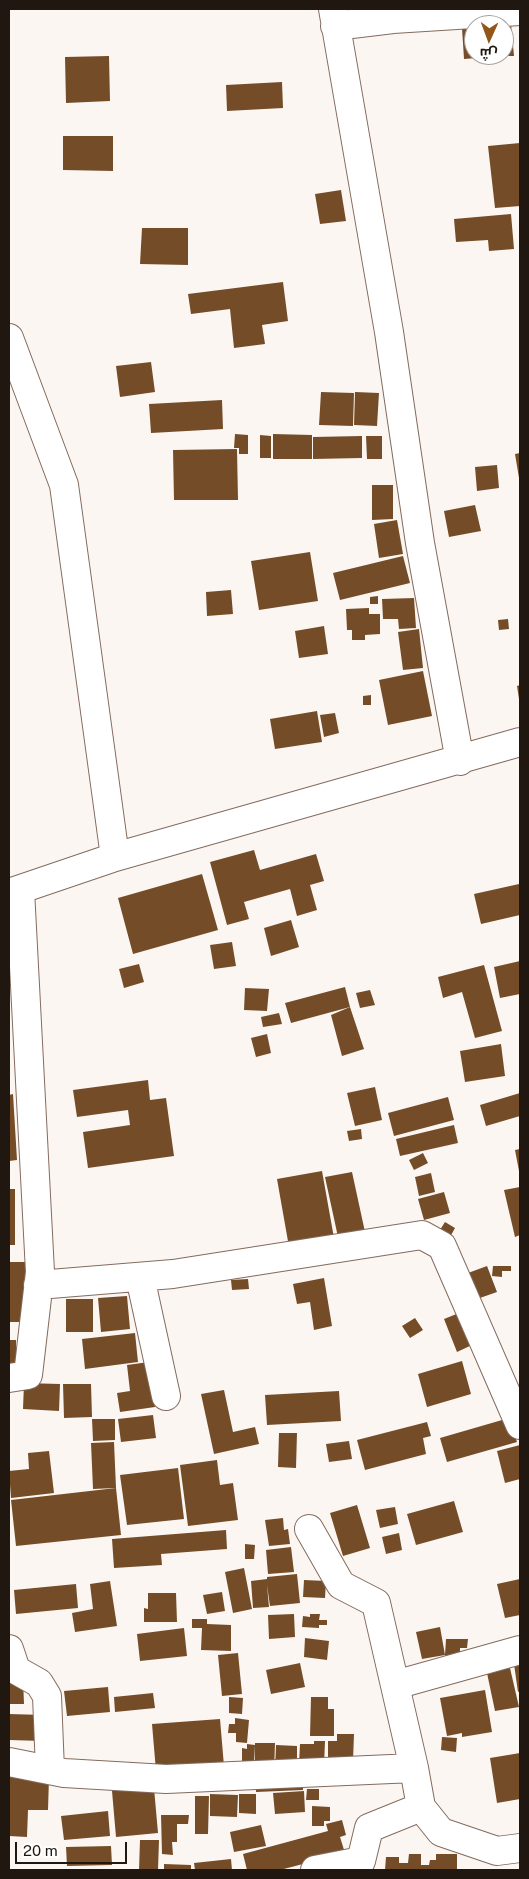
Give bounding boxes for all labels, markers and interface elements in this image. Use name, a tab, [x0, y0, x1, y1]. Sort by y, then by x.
north arrow	[464, 15, 514, 65]
text: ش	[479, 46, 498, 62]
scale bar	[18, 1832, 130, 1864]
text: 20 m	[23, 1842, 58, 1859]

